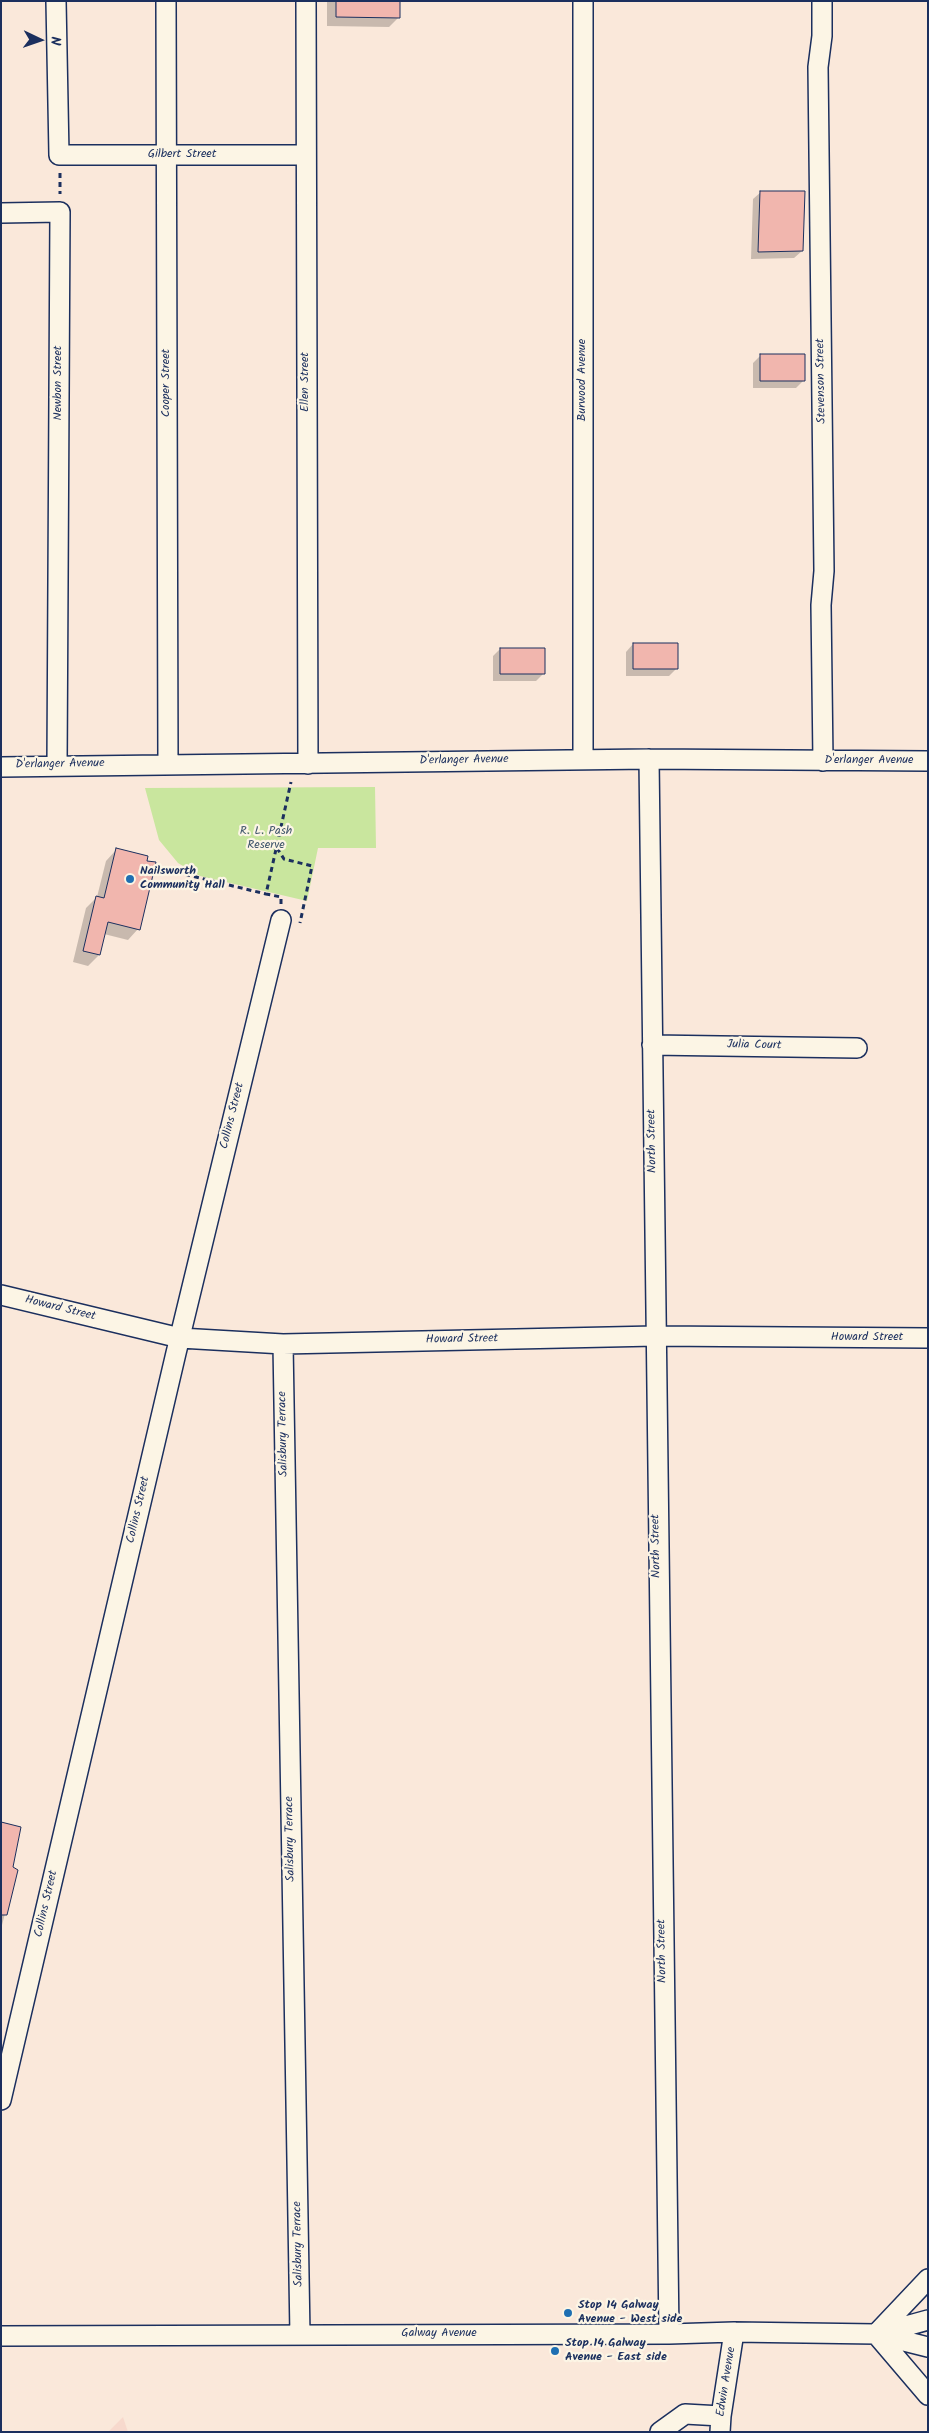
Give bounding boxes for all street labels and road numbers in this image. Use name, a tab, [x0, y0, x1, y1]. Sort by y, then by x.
street label: Gilbert Street	[148, 148, 216, 162]
street label: Stevenson Street	[814, 338, 830, 424]
street label: Burwood Avenue	[576, 339, 590, 421]
street label: Newbon Street	[52, 346, 66, 420]
street label: Cooper Street	[160, 349, 174, 417]
street label: Ellen Street	[299, 352, 313, 412]
street label: D'erlanger Avenue	[419, 753, 509, 769]
street label: D'erlanger Avenue	[824, 754, 914, 768]
street label: D'erlanger Avenue	[15, 757, 105, 773]
street label: Julia Court	[727, 1038, 781, 1054]
street label: Collins Street	[218, 1081, 248, 1151]
street label: North Street	[645, 1109, 661, 1173]
street label: Howard Street	[23, 1293, 97, 1325]
street label: Howard Street	[831, 1331, 903, 1345]
street label: Howard Street	[426, 1332, 498, 1348]
street label: Salisbury Terrace	[276, 1391, 292, 1477]
street label: Collins Street	[124, 1475, 154, 1545]
street label: North Street	[649, 1514, 665, 1578]
street label: Salisbury Terrace	[283, 1796, 299, 1882]
street label: Collins Street	[32, 1869, 62, 1939]
street label: North Street	[655, 1919, 671, 1983]
street label: Salisbury Terrace	[291, 2201, 307, 2287]
street label: Galway Avenue	[401, 2327, 477, 2341]
street label: Edwin Avenue	[714, 2346, 740, 2418]

